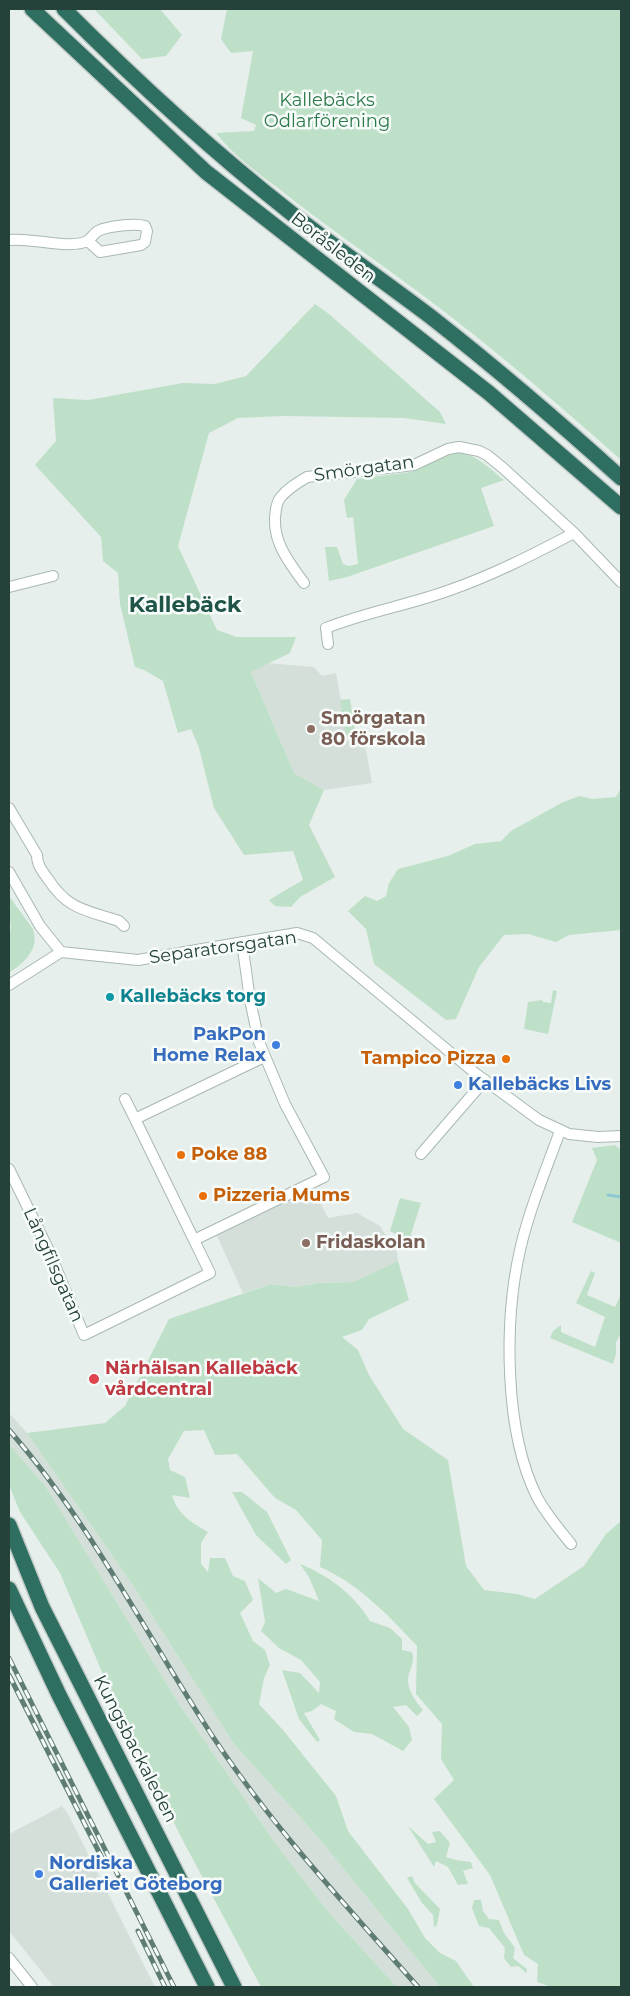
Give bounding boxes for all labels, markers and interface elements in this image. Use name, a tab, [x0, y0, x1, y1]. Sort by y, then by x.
park label: Kallebäcks Odlarförening	[264, 90, 390, 132]
street label: Boråsleden	[286, 208, 380, 288]
street label: Smörgatan	[312, 451, 416, 487]
district label: Kallebäck	[129, 593, 241, 619]
place label: Smörgatan 80 förskola	[321, 708, 426, 751]
marker: Smörgatan 80 förskola	[305, 723, 317, 735]
street label: Separatorsgatan	[148, 927, 298, 969]
place label: Kallebäcks torg	[120, 986, 266, 1008]
marker: Kallebäcks torg	[104, 991, 116, 1003]
place label: PakPon Home Relax	[152, 1024, 266, 1066]
marker: PakPon Home Relax	[270, 1039, 282, 1051]
place label: Tampico Pizza	[361, 1048, 496, 1070]
marker: Tampico Pizza	[500, 1053, 512, 1065]
place label: Kallebäcks Livs	[468, 1074, 611, 1096]
marker: Kallebäcks Livs	[452, 1079, 464, 1091]
place label: Poke 88	[191, 1144, 267, 1166]
marker: Poke 88	[175, 1149, 187, 1161]
place label: Pizzeria Mums	[213, 1185, 350, 1207]
marker: Pizzeria Mums	[197, 1190, 209, 1202]
street label: Långfilsgatan	[18, 1204, 88, 1326]
place label: Fridaskolan	[316, 1232, 426, 1254]
marker: Fridaskolan	[300, 1237, 312, 1249]
place label: Närhälsan Kallebäck vårdcentral	[105, 1358, 298, 1400]
marker: Närhälsan Kallebäck vårdcentral	[87, 1372, 101, 1386]
street label: Kungsbackaleden	[88, 1672, 182, 1826]
place label: Nordiska Galleriet Göteborg	[49, 1853, 223, 1896]
marker: Nordiska Galleriet Göteborg	[33, 1868, 45, 1880]

